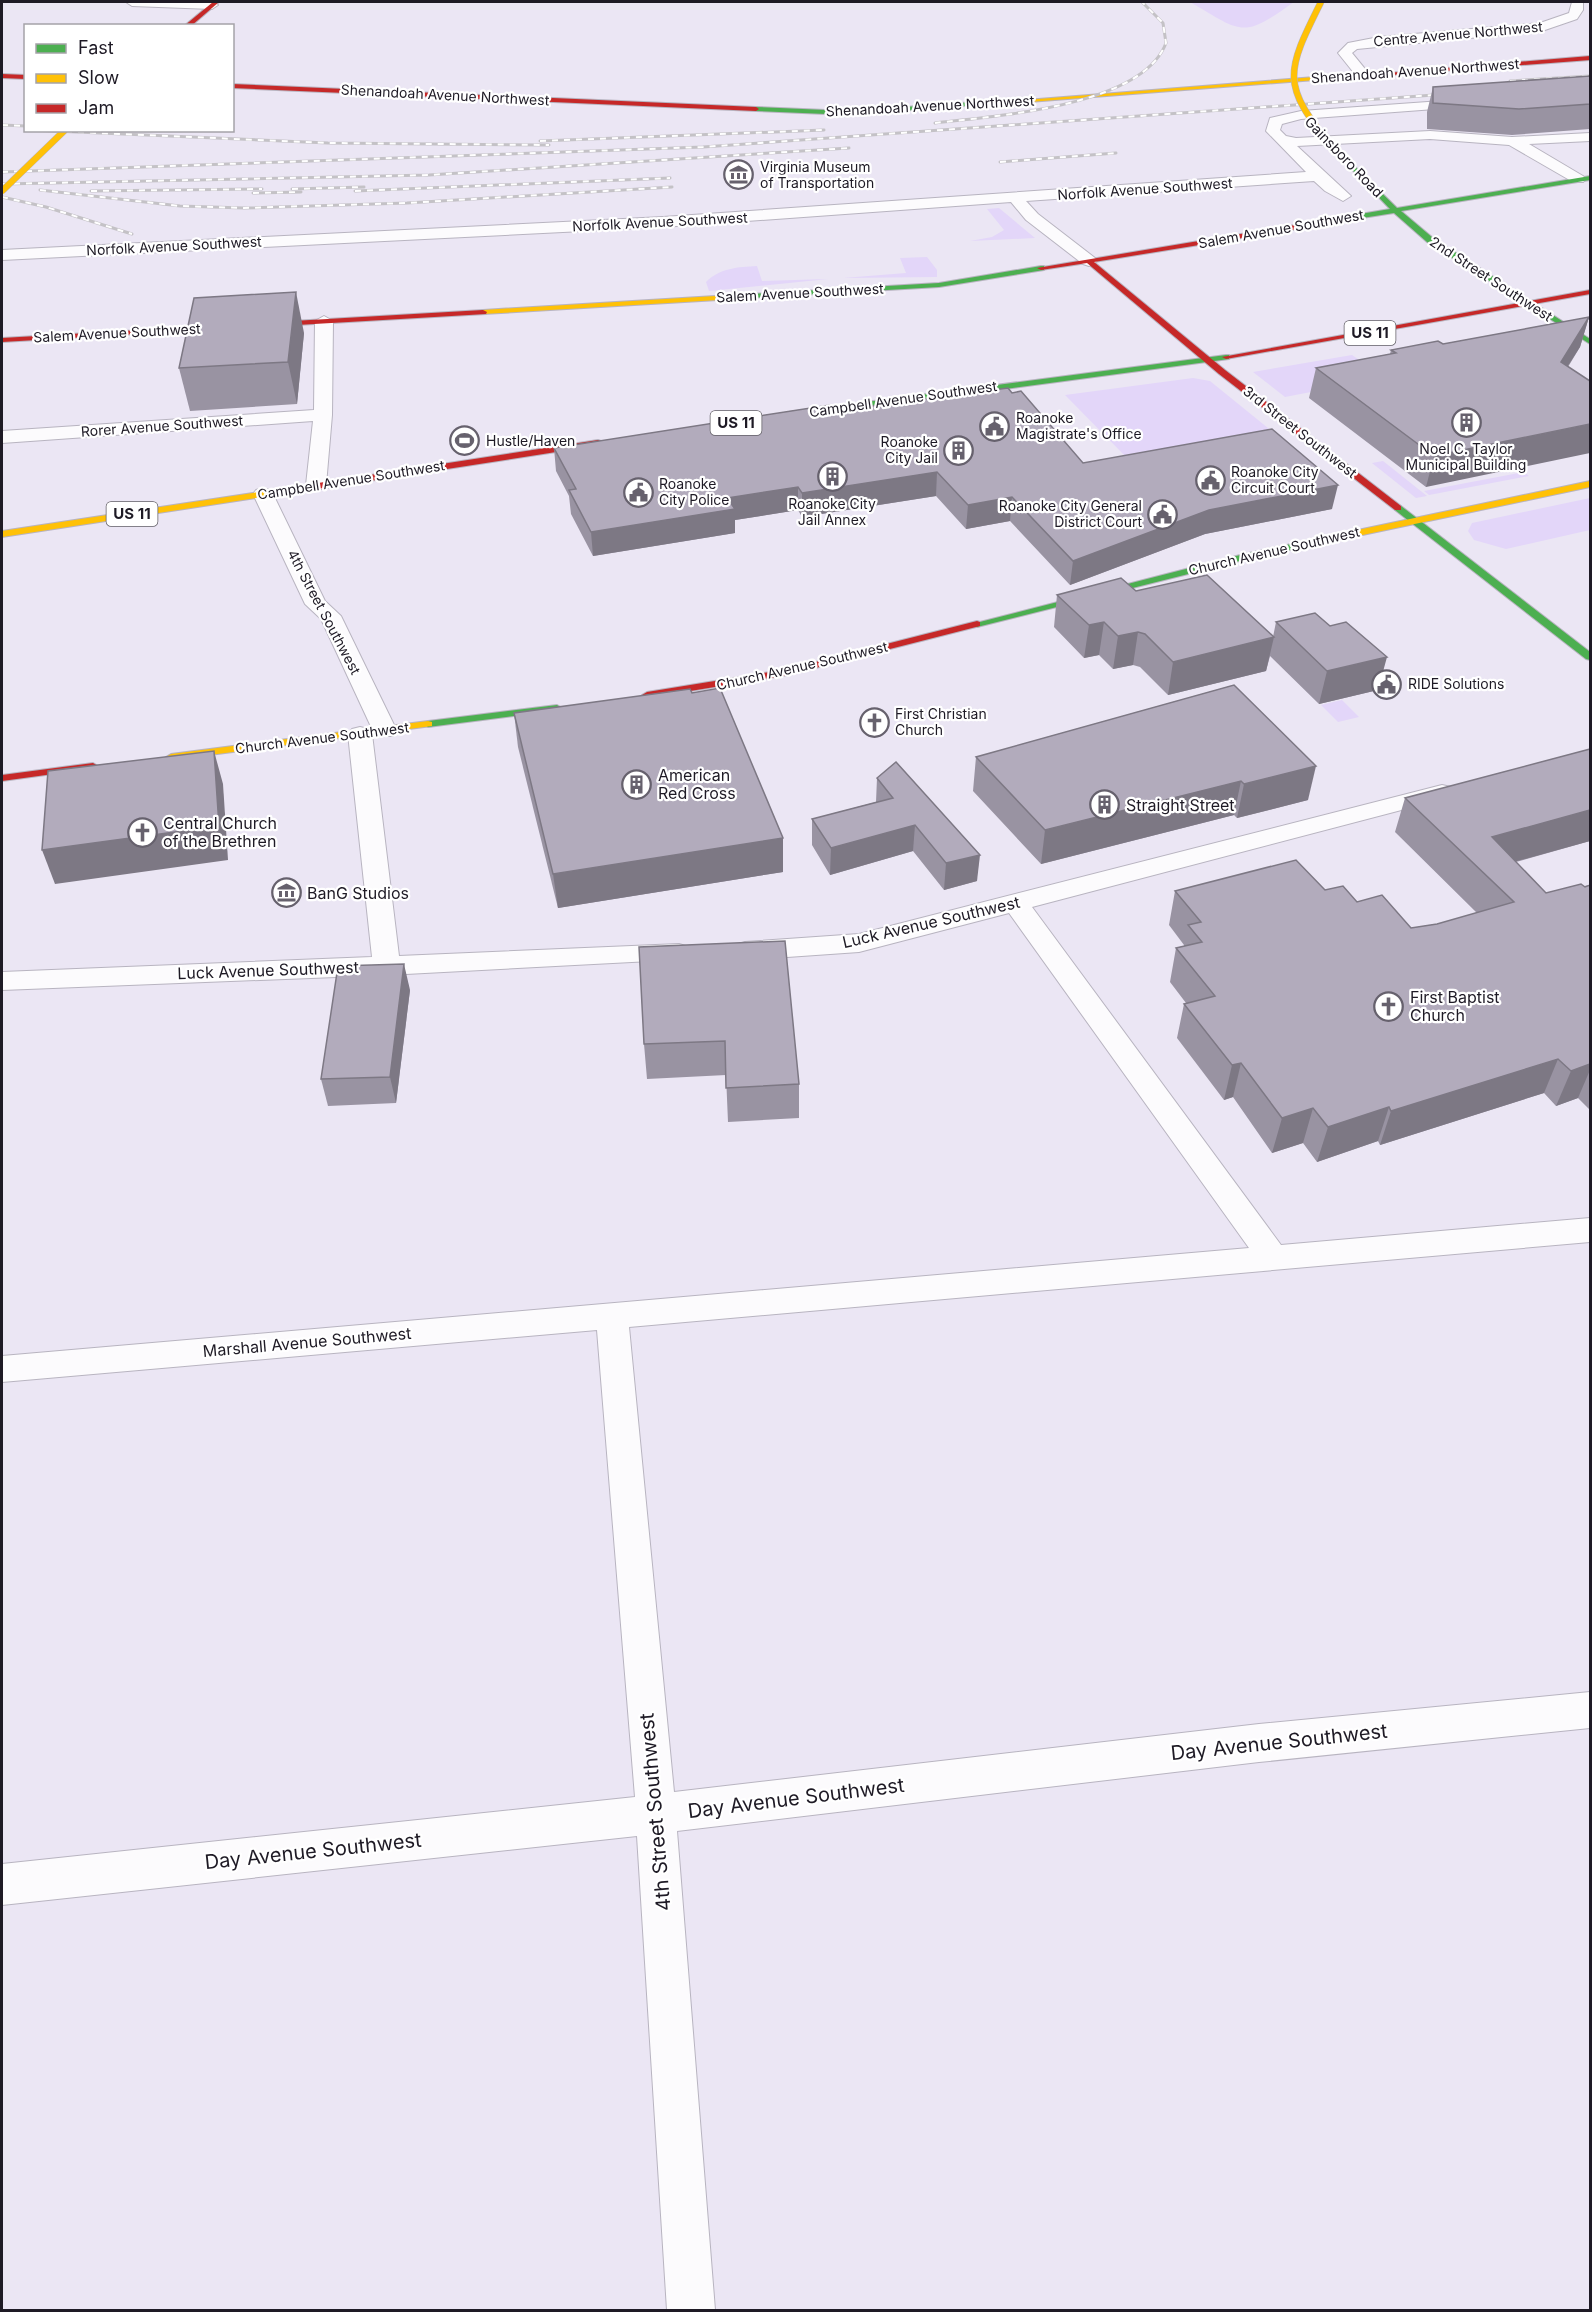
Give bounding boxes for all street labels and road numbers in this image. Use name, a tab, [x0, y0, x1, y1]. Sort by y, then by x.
street label: Centre Avenue Northwest	[1372, 18, 1544, 49]
street label: Shenandoah Avenue Northwest	[1310, 55, 1520, 86]
street label: Shenandoah Avenue Northwest	[340, 81, 550, 108]
street label: Shenandoah Avenue Northwest	[825, 92, 1035, 119]
street label: Gainsboro Road	[1302, 113, 1387, 200]
street label: Norfolk Avenue Southwest	[1057, 174, 1234, 203]
street label: Salem Avenue Southwest	[1197, 206, 1365, 251]
street label: Norfolk Avenue Southwest	[572, 208, 749, 235]
street label: Norfolk Avenue Southwest	[86, 232, 263, 259]
street label: 2nd Street Southwest	[1427, 233, 1556, 325]
street label: Salem Avenue Southwest	[716, 280, 885, 305]
street label: Salem Avenue Southwest	[33, 320, 202, 345]
road number: US 11	[1344, 321, 1396, 345]
street label: Campbell Avenue Southwest	[808, 377, 998, 420]
street label: 3rd Street Southwest	[1240, 382, 1361, 481]
street label: Rorer Avenue Southwest	[80, 411, 244, 440]
road number: US 11	[710, 411, 762, 435]
street label: Campbell Avenue Southwest	[256, 456, 446, 503]
road number: US 11	[106, 502, 158, 526]
street label: Church Avenue Southwest	[1187, 522, 1361, 578]
street label: 4th Street Southwest	[284, 546, 365, 678]
street label: Church Avenue Southwest	[715, 637, 889, 693]
street label: Church Avenue Southwest	[234, 718, 410, 757]
street label: Luck Avenue Southwest	[840, 892, 1022, 952]
street label: Luck Avenue Southwest	[177, 957, 359, 983]
street label: Marshall Avenue Southwest	[202, 1323, 412, 1361]
street label: 4th Street Southwest	[634, 1712, 676, 1912]
street label: Day Avenue Southwest	[1169, 1719, 1389, 1765]
street label: Day Avenue Southwest	[686, 1773, 906, 1823]
street label: Day Avenue Southwest	[203, 1828, 423, 1874]

